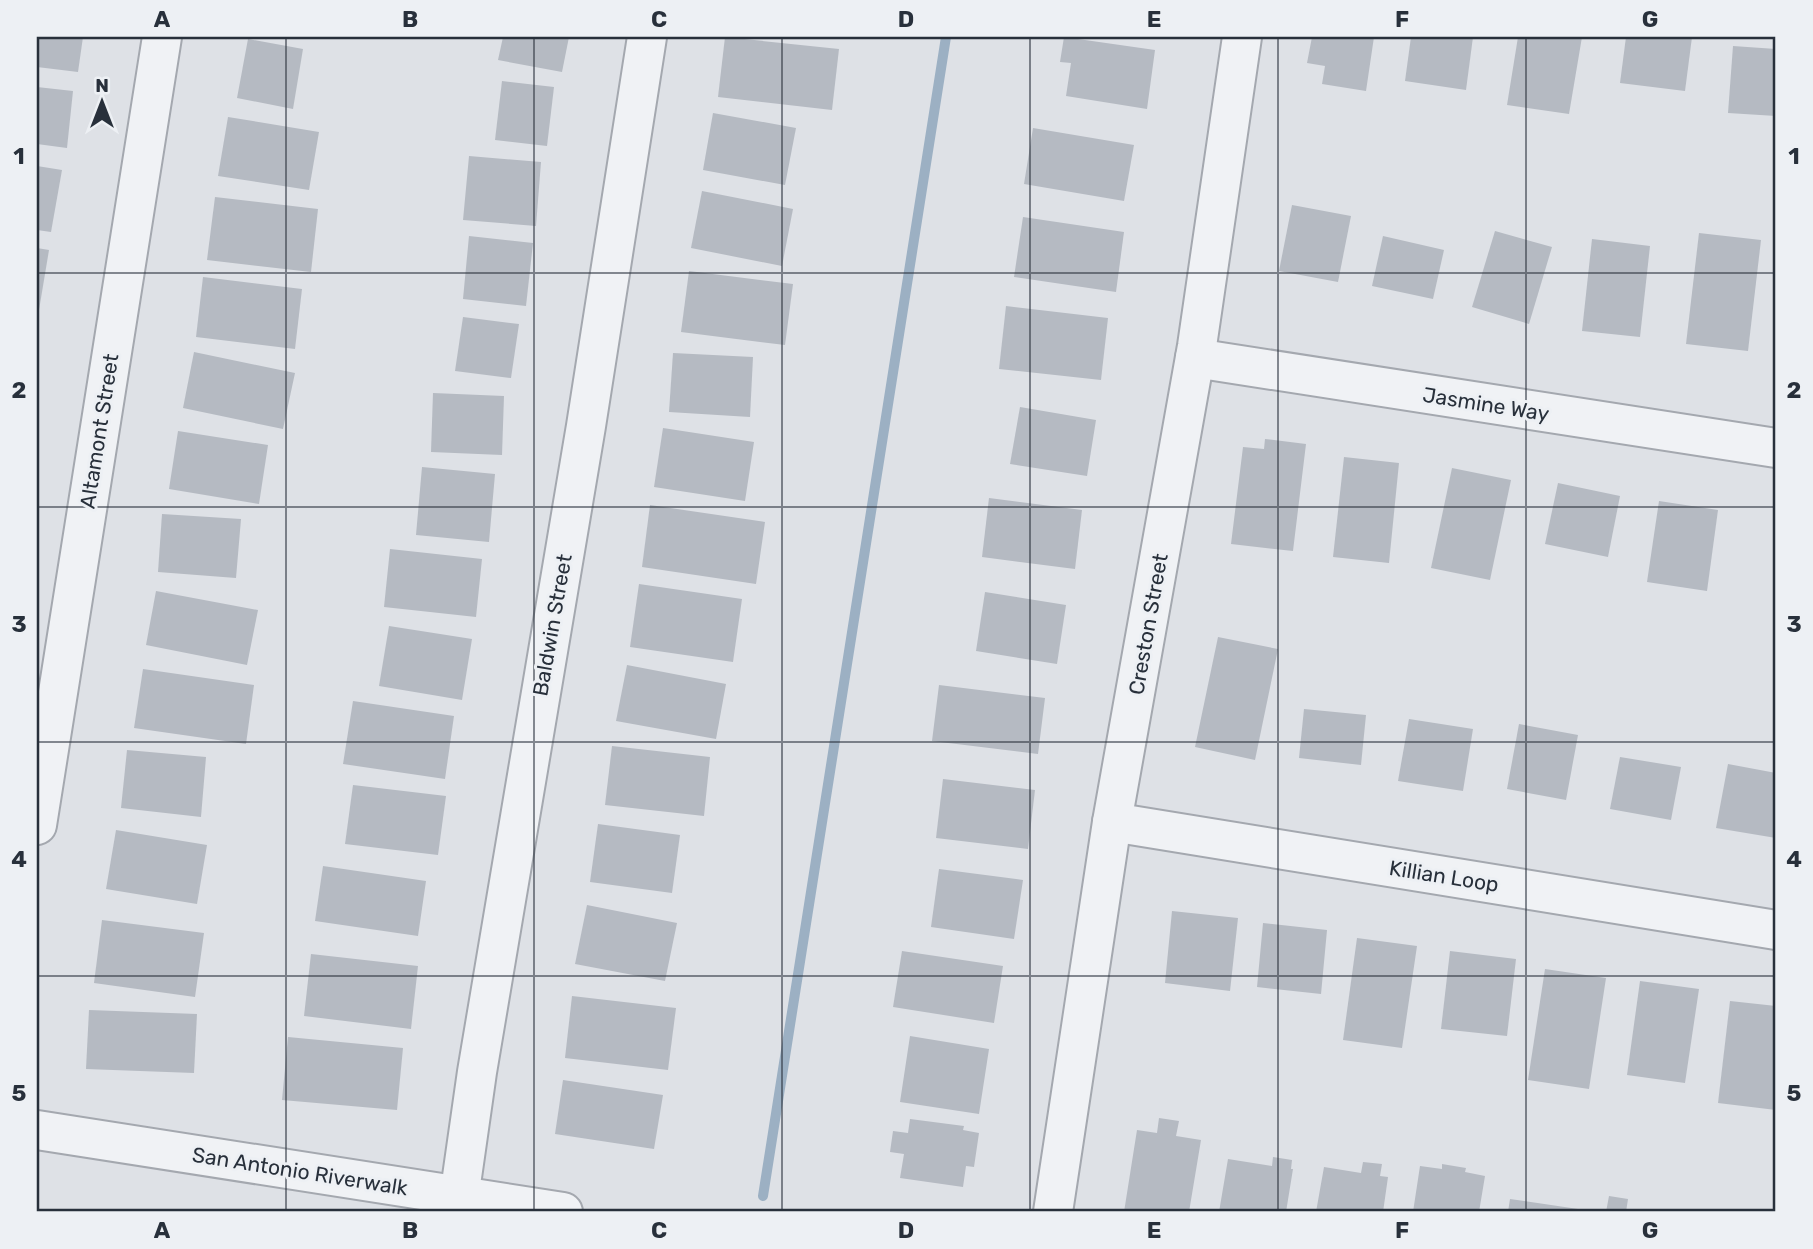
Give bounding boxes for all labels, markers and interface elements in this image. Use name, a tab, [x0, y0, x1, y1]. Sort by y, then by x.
text: A	[154, 5, 171, 33]
text: B	[402, 5, 418, 33]
text: C	[651, 5, 667, 33]
text: D	[898, 5, 914, 33]
text: E	[1147, 5, 1161, 33]
text: F	[1395, 5, 1409, 33]
text: G	[1642, 5, 1658, 33]
north arrow	[66, 66, 136, 136]
text: N	[95, 74, 109, 97]
text: 1	[13, 142, 25, 170]
text: 1	[1788, 142, 1800, 170]
street label: Altamont Street	[74, 352, 124, 510]
text: 2	[12, 376, 26, 404]
text: 2	[1787, 376, 1801, 404]
street label: Jasmine Way	[1421, 382, 1552, 426]
street label: Creston Street	[1123, 551, 1173, 697]
street label: Baldwin Street	[527, 552, 577, 698]
text: 3	[11, 610, 27, 638]
text: 3	[1786, 610, 1802, 638]
text: 4	[11, 845, 27, 873]
text: 4	[1786, 845, 1802, 873]
street label: Killian Loop	[1387, 855, 1501, 897]
text: 5	[12, 1079, 27, 1107]
text: 5	[1787, 1079, 1802, 1107]
street label: San Antonio Riverwalk	[191, 1142, 410, 1200]
text: A	[154, 1216, 171, 1244]
text: B	[402, 1216, 418, 1244]
text: C	[651, 1216, 667, 1244]
text: D	[898, 1216, 914, 1244]
text: E	[1147, 1216, 1161, 1244]
text: F	[1395, 1216, 1409, 1244]
text: G	[1642, 1216, 1658, 1244]

